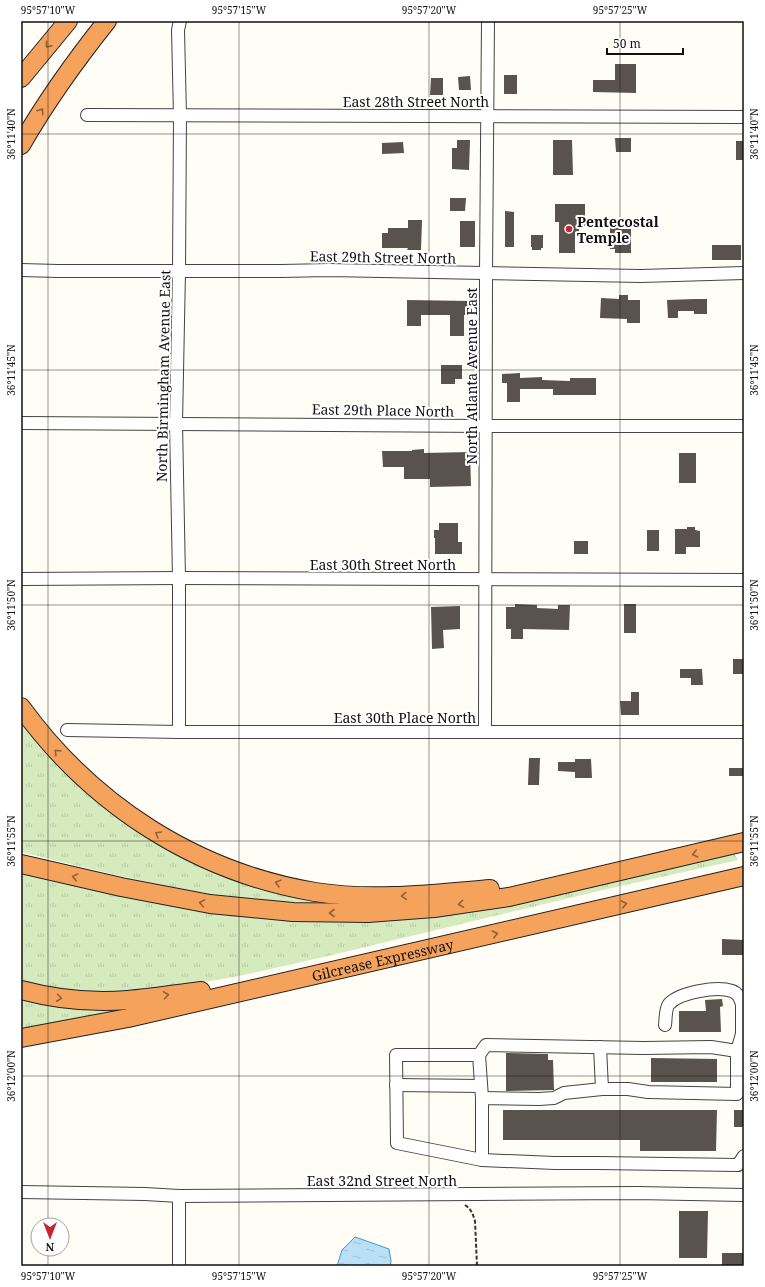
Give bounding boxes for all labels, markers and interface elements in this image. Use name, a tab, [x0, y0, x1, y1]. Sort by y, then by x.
text: 95°57'10"W	[21, 3, 76, 17]
text: 95°57'15"W	[212, 3, 267, 17]
text: 95°57'20"W	[402, 3, 457, 17]
text: 95°57'25"W	[593, 3, 648, 17]
scale bar	[607, 30, 683, 56]
text: 50 m	[613, 35, 641, 52]
one-way arrow	[45, 41, 52, 48]
street label: East 28th Street North	[343, 92, 489, 111]
text: 36°11'40"N	[4, 108, 18, 160]
one-way arrow	[36, 108, 44, 115]
text: 36°11'40"N	[747, 108, 761, 160]
place label: Pentecostal Temple	[577, 212, 659, 247]
marker: Pentecostal Temple	[564, 224, 574, 234]
street label: East 29th Street North	[310, 246, 456, 268]
street label: North Birmingham Avenue East	[152, 270, 174, 482]
street label: North Atlanta Avenue East	[462, 288, 481, 464]
text: 36°11'45"N	[4, 344, 18, 396]
text: 36°11'45"N	[747, 344, 761, 396]
street label: East 29th Place North	[312, 399, 454, 421]
street label: East 30th Street North	[310, 555, 456, 574]
text: 36°11'50"N	[4, 579, 18, 631]
text: 36°11'50"N	[747, 579, 761, 631]
street label: East 30th Place North	[334, 708, 476, 727]
one-way arrow	[54, 749, 62, 757]
text: 36°11'55"N	[4, 815, 18, 867]
text: 36°11'55"N	[747, 815, 761, 867]
one-way arrow	[155, 832, 162, 839]
one-way arrow	[692, 849, 698, 857]
one-way arrow	[72, 873, 78, 881]
one-way arrow	[274, 880, 281, 888]
one-way arrow	[401, 892, 407, 900]
one-way arrow	[199, 899, 206, 908]
one-way arrow	[458, 899, 464, 908]
one-way arrow	[621, 900, 628, 908]
one-way arrow	[329, 909, 335, 917]
one-way arrow	[492, 930, 498, 938]
street label: Gilcrease Expressway	[310, 934, 455, 985]
one-way arrow	[163, 991, 169, 1000]
one-way arrow	[56, 993, 62, 1002]
text: 36°12'00"N	[4, 1050, 18, 1102]
text: 36°12'00"N	[747, 1050, 761, 1102]
street label: East 32nd Street North	[307, 1171, 457, 1190]
north arrow	[30, 1217, 70, 1257]
text: N	[45, 1240, 54, 1255]
text: 95°57'10"W	[21, 1269, 76, 1283]
text: 95°57'15"W	[212, 1269, 267, 1283]
text: 95°57'20"W	[402, 1269, 457, 1283]
text: 95°57'25"W	[593, 1269, 648, 1283]

